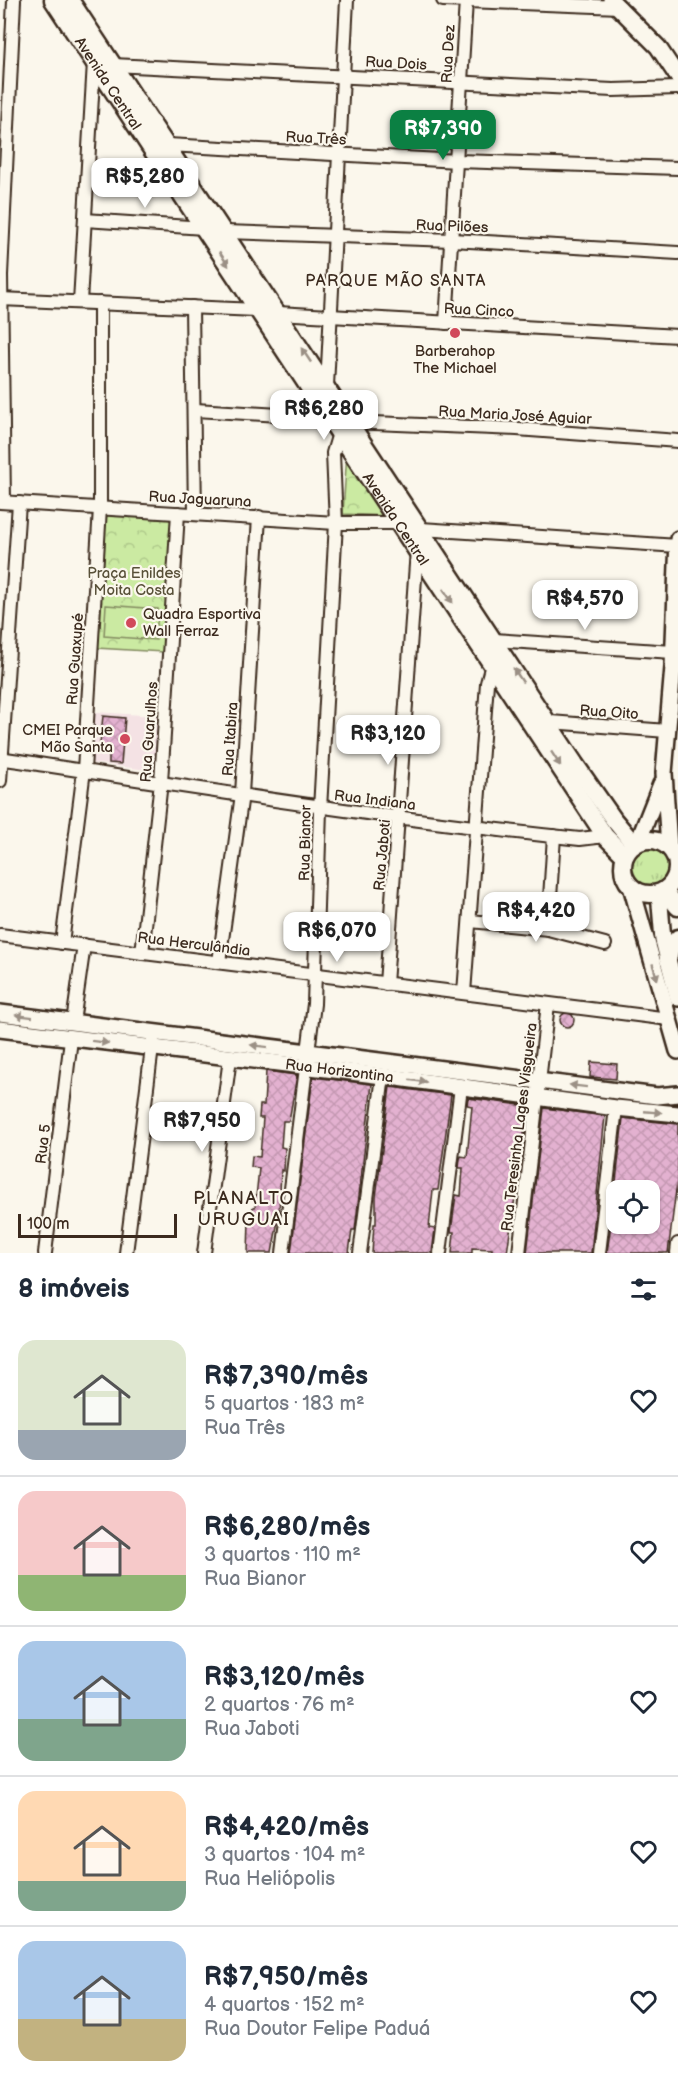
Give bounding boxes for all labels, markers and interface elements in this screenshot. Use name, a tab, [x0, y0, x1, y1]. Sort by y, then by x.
street label: Rua Dez	[437, 24, 460, 84]
street label: Avenida Central	[70, 34, 145, 134]
street label: Rua Dois	[365, 52, 428, 75]
pin: R$7,390	[388, 110, 498, 161]
text: R$7,390	[404, 117, 482, 141]
street label: Rua Três	[285, 127, 347, 150]
pin: R$5,280	[90, 158, 200, 209]
text: R$5,280	[105, 165, 185, 189]
street label: Rua Pilões	[415, 216, 489, 237]
one-way arrow	[219, 251, 230, 267]
district label: PARQUE MÃO SANTA	[305, 271, 487, 291]
street label: Rua Cinco	[443, 299, 515, 322]
marker: Barberahop The Michael	[448, 326, 462, 340]
place label: Barberahop The Michael	[413, 342, 497, 378]
one-way arrow	[300, 347, 312, 363]
pin: R$6,280	[269, 390, 379, 441]
text: R$6,280	[284, 397, 364, 421]
street label: Rua Maria José Aguiar	[438, 402, 593, 429]
street label: Avenida Central	[358, 469, 433, 569]
street label: Rua Jaguaruna	[148, 487, 252, 512]
park label: Praça Enildes Moita Costa	[87, 564, 181, 600]
pin: R$4,570	[530, 580, 640, 631]
text: R$4,570	[546, 587, 624, 611]
one-way arrow	[442, 588, 454, 604]
place label: Quadra Esportiva Wall Ferraz	[143, 605, 261, 641]
street label: Rua Guaxupé	[63, 612, 88, 706]
marker: Quadra Esportiva Wall Ferraz	[124, 616, 138, 630]
one-way arrow	[513, 667, 524, 683]
street label: Rua Guarulhos	[136, 680, 163, 783]
street label: Rua Itabira	[218, 701, 243, 777]
street label: Rua Oito	[579, 701, 639, 724]
pin: R$3,120	[333, 715, 443, 766]
place label: CMEI Parque Mão Santa	[22, 721, 113, 757]
text: R$3,120	[350, 722, 426, 746]
marker: CMEI Parque Mão Santa	[118, 732, 132, 746]
one-way arrow	[550, 751, 561, 767]
street label: Rua Indiana	[333, 786, 417, 815]
street label: Rua Bianor	[295, 804, 316, 881]
street label: Rua Jaboti	[370, 819, 395, 892]
pin: R$4,420	[481, 892, 591, 943]
text: R$4,420	[497, 899, 575, 923]
pin: R$6,070	[282, 912, 392, 963]
text: R$6,070	[297, 919, 377, 943]
street label: Rua Herculândia	[136, 928, 252, 961]
one-way arrow	[651, 963, 660, 981]
one-way arrow	[15, 1012, 34, 1021]
street label: Rua Teresinha Lages Visgueira	[497, 1022, 542, 1233]
one-way arrow	[90, 1037, 109, 1047]
one-way arrow	[250, 1041, 269, 1051]
street label: Rua Horizontina	[284, 1055, 395, 1087]
one-way arrow	[409, 1077, 428, 1086]
one-way arrow	[568, 1081, 587, 1091]
pin: R$7,950	[147, 1102, 257, 1153]
one-way arrow	[644, 1107, 663, 1117]
text: R$7,950	[163, 1109, 241, 1133]
street label: Rua 5	[32, 1123, 55, 1165]
map controls	[606, 1180, 660, 1234]
button: locate	[606, 1180, 660, 1234]
district label: PLANALTO URUGUAI	[193, 1188, 295, 1230]
scale bar	[18, 1211, 177, 1238]
text: 100 m	[27, 1215, 70, 1234]
icon: filters	[627, 1273, 660, 1306]
text: 8 imóveis	[18, 1274, 130, 1305]
text: R$7,390/mês	[204, 1361, 368, 1392]
icon: home	[66, 1364, 138, 1436]
icon: heart	[627, 1384, 660, 1417]
text: 5 quartos · 183 m²	[204, 1392, 365, 1416]
text: Rua Três	[204, 1416, 285, 1440]
text: R$6,280/mês	[204, 1512, 370, 1543]
icon: home	[66, 1515, 138, 1587]
icon: heart	[627, 1535, 660, 1568]
text: 3 quartos · 110 m²	[204, 1543, 361, 1567]
text: Rua Bianor	[204, 1567, 306, 1591]
text: R$3,120/mês	[204, 1662, 365, 1693]
icon: home	[66, 1665, 138, 1737]
icon: heart	[627, 1685, 660, 1718]
text: 2 quartos · 76 m²	[204, 1693, 355, 1717]
text: Rua Jaboti	[204, 1717, 300, 1741]
text: R$4,420/mês	[204, 1812, 369, 1843]
icon: home	[66, 1815, 138, 1887]
icon: heart	[627, 1835, 660, 1868]
text: 3 quartos · 104 m²	[204, 1843, 365, 1867]
text: Rua Heliópolis	[204, 1867, 335, 1891]
text: R$7,950/mês	[204, 1962, 368, 1993]
icon: home	[66, 1965, 138, 2037]
icon: heart	[627, 1985, 660, 2018]
text: 4 quartos · 152 m²	[204, 1993, 365, 2017]
text: Rua Doutor Felipe Paduá	[204, 2017, 430, 2041]

